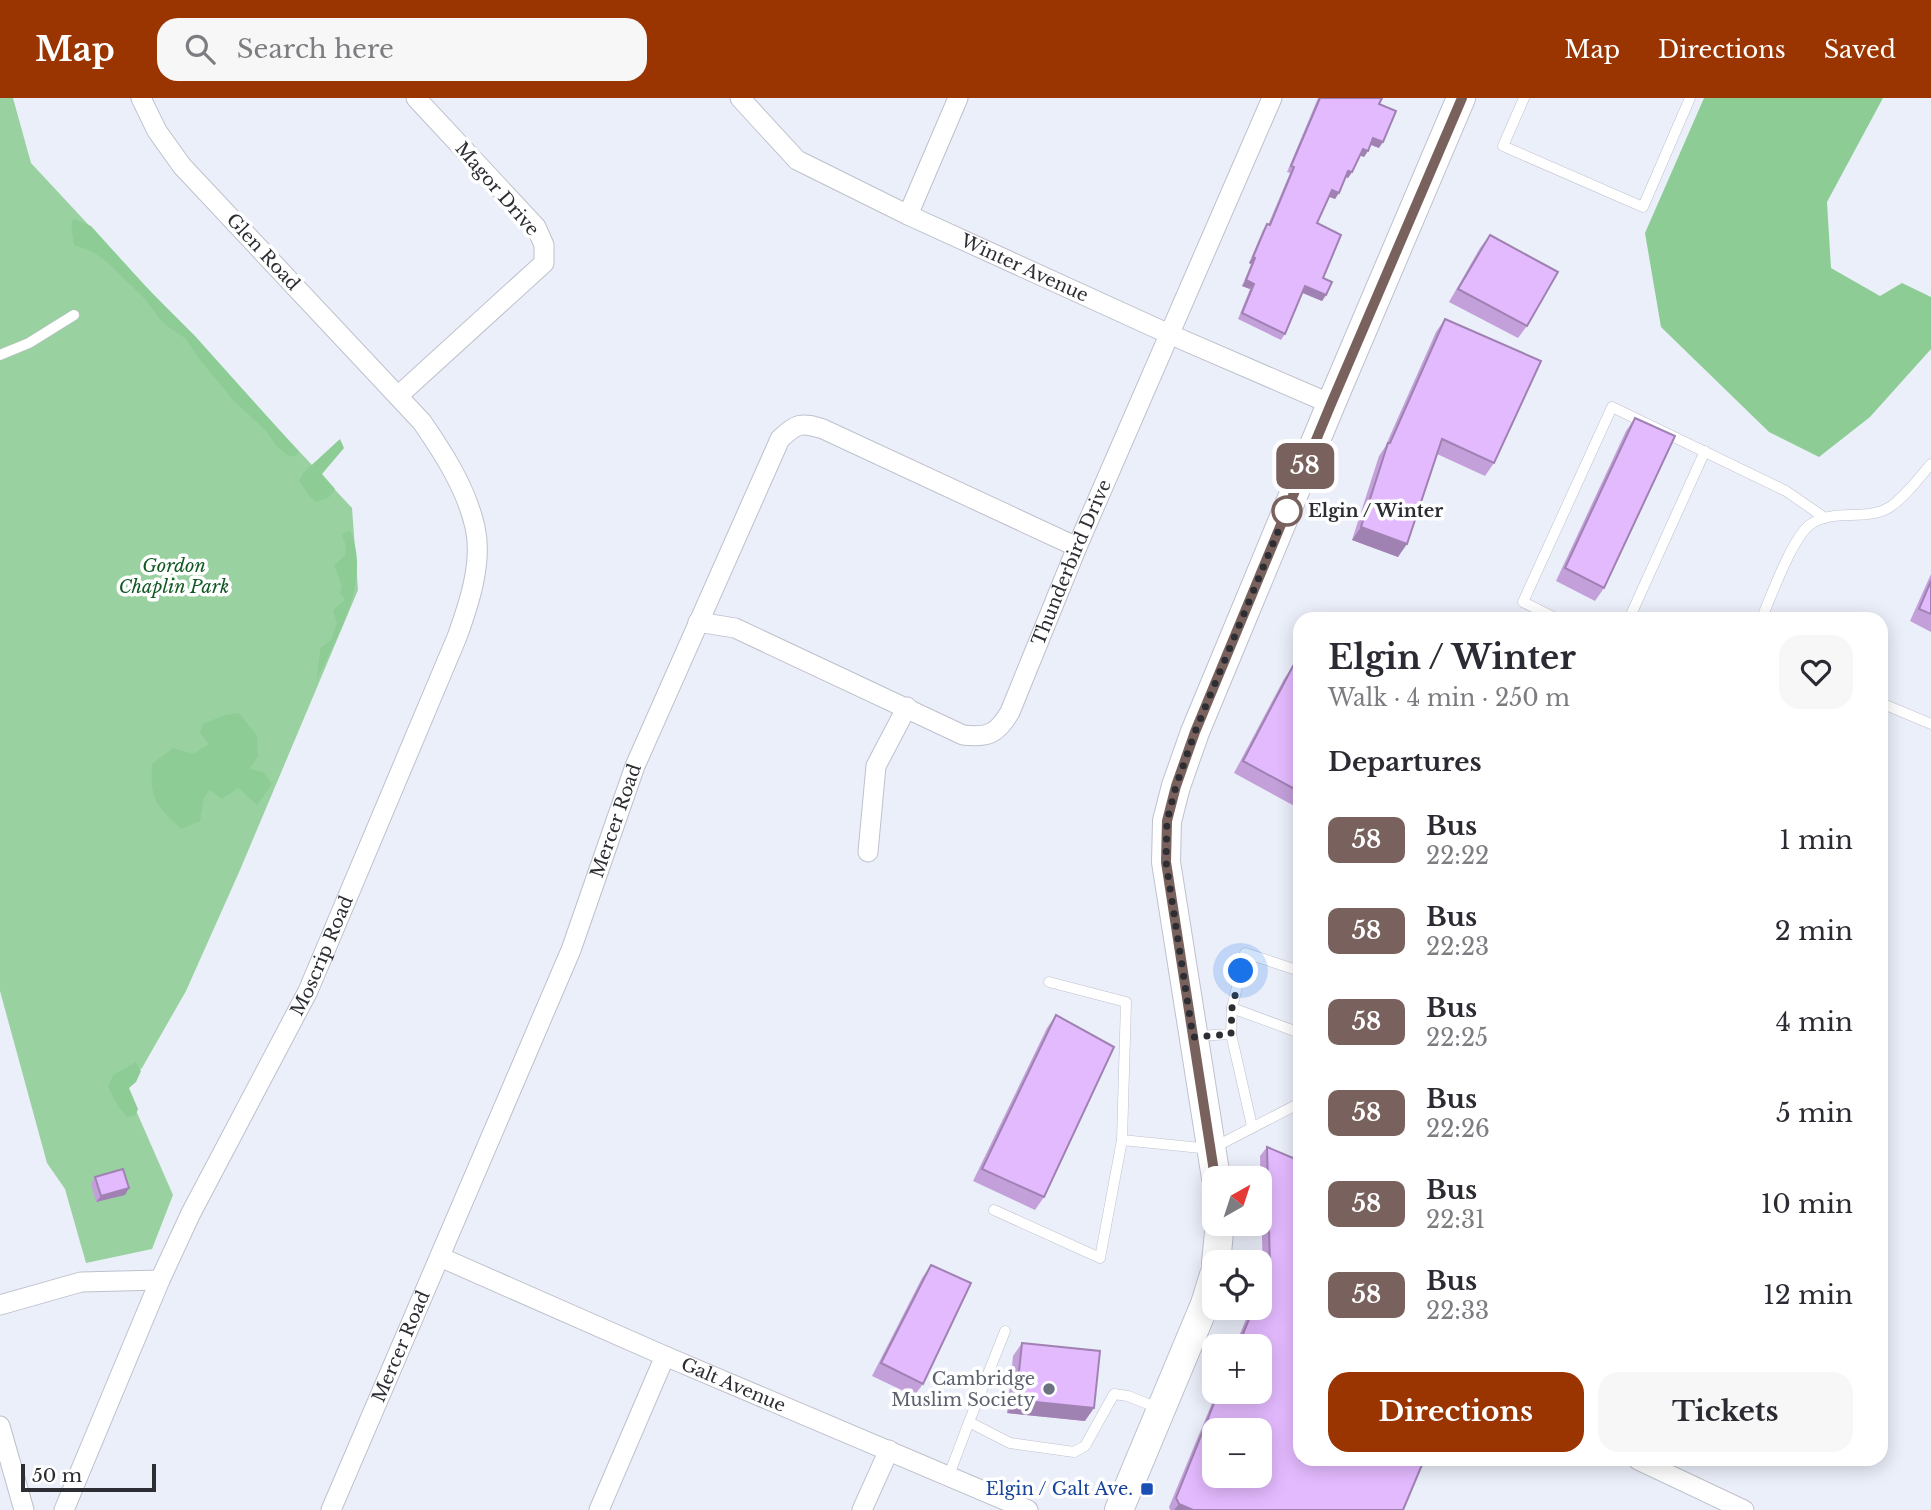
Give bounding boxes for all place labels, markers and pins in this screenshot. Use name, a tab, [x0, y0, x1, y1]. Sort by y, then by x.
marker: Elgin / Winter	[1272, 496, 1302, 526]
place label: Elgin / Winter	[1308, 500, 1443, 522]
place label: Cambridge Muslim Society	[891, 1368, 1035, 1411]
marker: Cambridge Muslim Society	[1041, 1381, 1057, 1397]
place label: Elgin / Galt Ave.	[986, 1478, 1133, 1500]
marker: Elgin / Galt Ave.	[1139, 1481, 1155, 1497]

